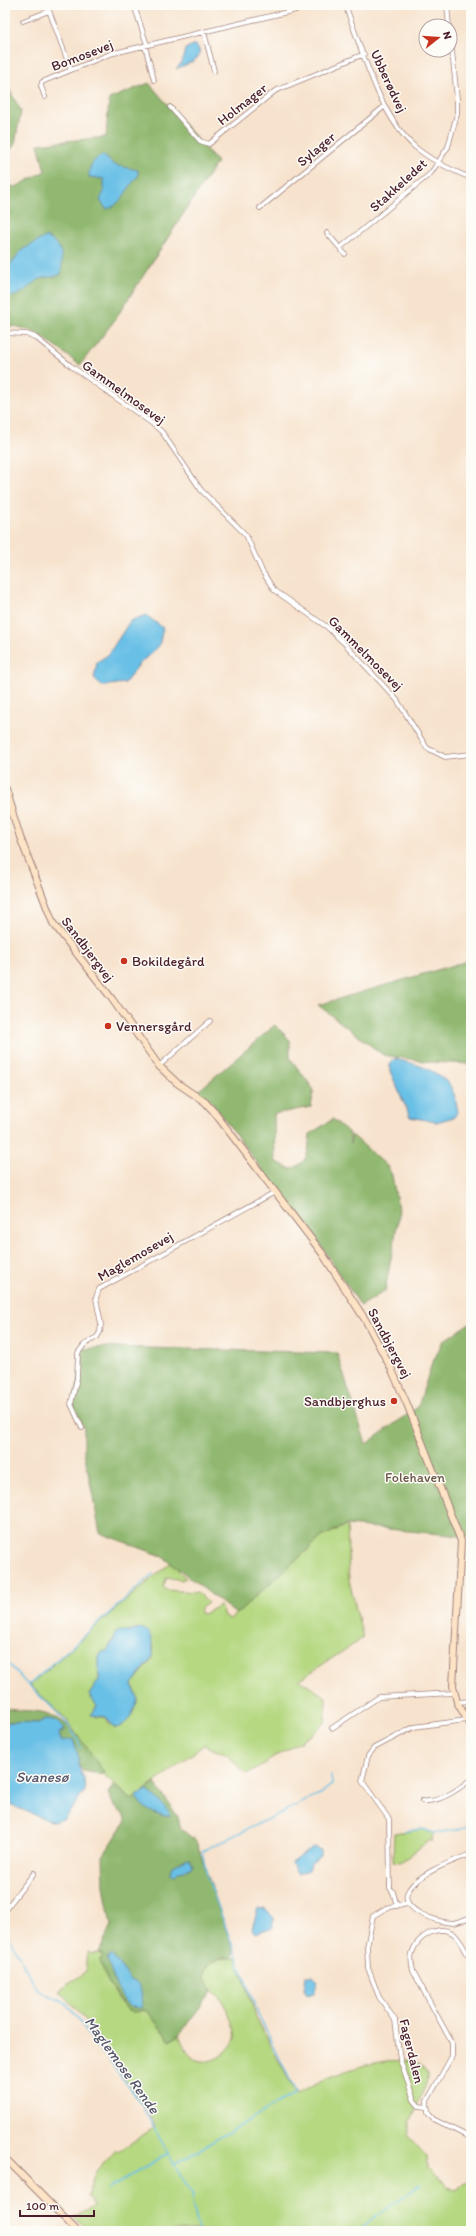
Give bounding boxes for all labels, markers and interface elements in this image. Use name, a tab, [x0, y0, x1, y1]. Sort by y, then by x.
north arrow	[418, 18, 458, 58]
text: N	[440, 30, 454, 41]
street label: Bomosevej	[49, 36, 115, 75]
street label: Ubberødvej	[367, 47, 411, 115]
street label: Holmager	[214, 79, 271, 129]
street label: Sylager	[294, 128, 339, 170]
street label: Stakkeledet	[366, 155, 431, 216]
street label: Gammelmosevej	[79, 356, 169, 428]
street label: Gammelmosevej	[325, 612, 407, 694]
street label: Sandbjergvej	[58, 913, 118, 985]
place label: Bokildegård	[132, 953, 205, 970]
marker: Bokildegård	[119, 956, 129, 966]
place label: Vennersgård	[116, 1018, 192, 1035]
marker: Vennersgård	[103, 1021, 113, 1031]
street label: Maglemosevej	[94, 1228, 176, 1285]
street label: Sandbjergvej	[364, 1305, 415, 1381]
place label: Sandbjerghus	[304, 1393, 386, 1410]
marker: Sandbjerghus	[389, 1396, 399, 1406]
park label: Folehaven	[385, 1469, 445, 1486]
water label: Svanesø	[16, 1768, 70, 1786]
water label: Maglemose Rende	[81, 2013, 164, 2118]
street label: Fagerdalen	[395, 2017, 428, 2086]
scale bar	[20, 2192, 94, 2218]
text: 100 m	[26, 2199, 59, 2213]

